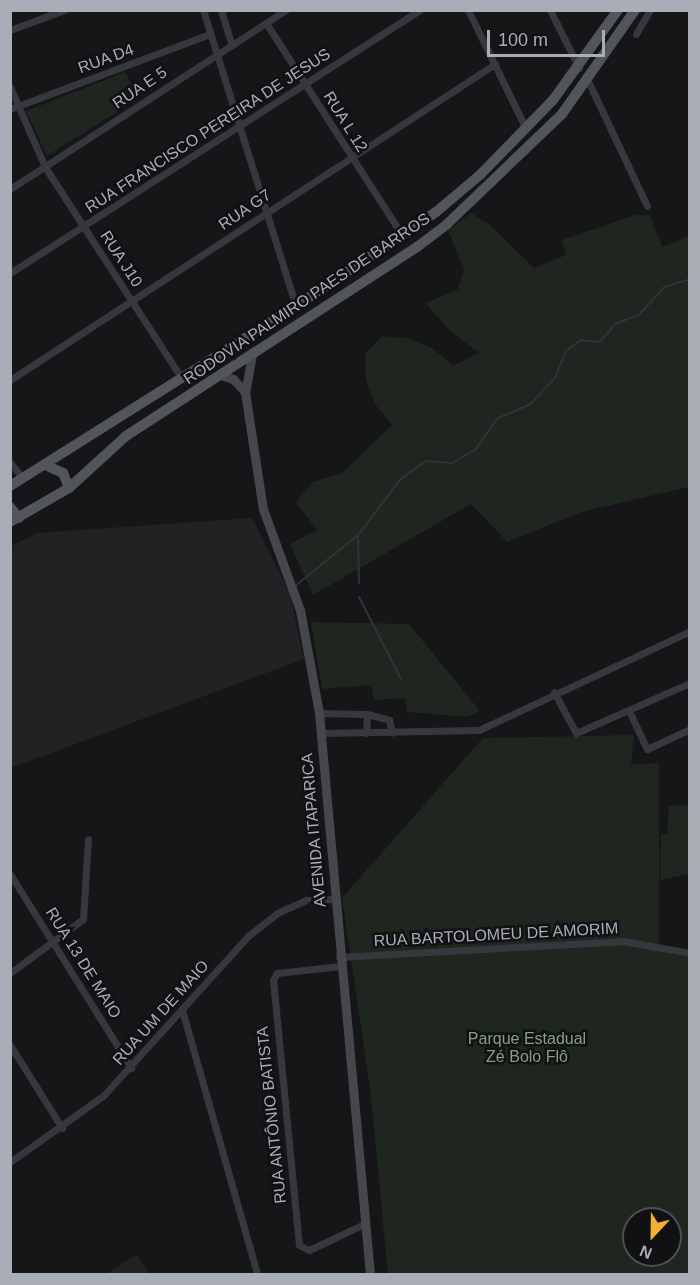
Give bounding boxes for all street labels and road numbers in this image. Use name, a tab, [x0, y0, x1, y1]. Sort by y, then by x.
street label: RUA D4	[75, 40, 137, 78]
street label: RUA FRANCISCO PEREIRA DE JESUS	[81, 44, 335, 218]
street label: RUA E 5	[109, 63, 171, 113]
street label: RUA L 12	[318, 87, 372, 157]
street label: RUA G7	[215, 185, 275, 235]
street label: RODOVIA PALMIRO PAES DE BARROS	[180, 209, 434, 389]
street label: RUA J10	[96, 227, 146, 291]
street label: AVENIDA ITAPARICA	[298, 752, 330, 908]
street label: RUA 13 DE MAIO	[41, 904, 125, 1022]
street label: RUA BARTOLOMEU DE AMORIM	[372, 919, 620, 951]
street label: RUA UM DE MAIO	[109, 956, 213, 1070]
street label: RUA ANTÔNIO BATISTA	[253, 1025, 291, 1205]

